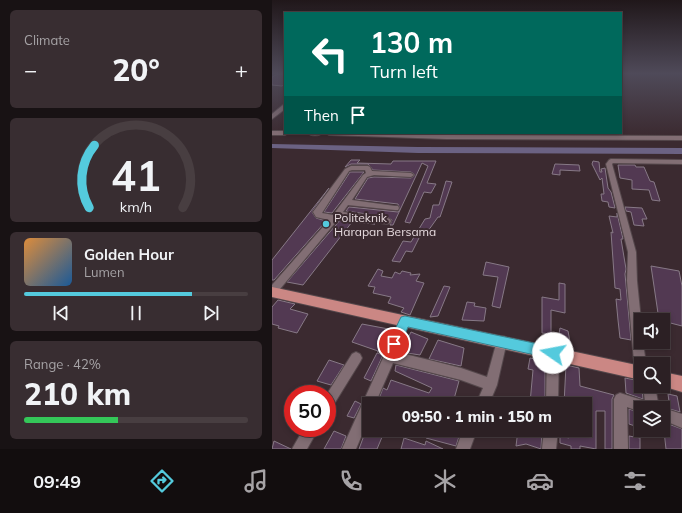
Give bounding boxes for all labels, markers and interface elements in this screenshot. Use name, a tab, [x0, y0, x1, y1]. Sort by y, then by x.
text: 130 m	[370, 25, 453, 60]
icon: left	[304, 28, 356, 80]
text: Climate	[24, 32, 70, 48]
text: 20°	[112, 51, 160, 89]
text: −	[24, 56, 37, 84]
text: +	[235, 56, 248, 84]
text: Turn left	[370, 60, 438, 83]
icon: arrive	[347, 104, 369, 126]
text: Then	[304, 106, 339, 125]
text: 41	[111, 149, 161, 201]
text: km/h	[120, 198, 152, 216]
place label: Politeknik Harapan Bersama	[334, 210, 436, 239]
marker: Politeknik Harapan Bersama	[321, 219, 331, 229]
text: Golden Hour	[84, 245, 174, 264]
text: Lumen	[84, 264, 125, 280]
icon: previous	[50, 302, 72, 324]
icon: pause	[125, 302, 147, 324]
icon: next	[200, 302, 222, 324]
map controls	[634, 313, 670, 437]
button: sound	[634, 313, 670, 349]
pin	[377, 327, 411, 361]
position arrow	[532, 332, 574, 374]
icon: arrive	[383, 333, 405, 355]
text: Range · 42%	[24, 356, 101, 372]
button: search	[634, 357, 670, 393]
text: 210 km	[24, 375, 131, 413]
speed limit sign: 50	[284, 385, 336, 437]
button: layers	[634, 401, 670, 437]
text: 09:50 · 1 min · 150 m	[402, 407, 552, 426]
icon: directions	[148, 467, 176, 495]
icon: music	[242, 467, 270, 495]
icon: phone	[337, 467, 365, 495]
icon: climate	[431, 467, 459, 495]
icon: car	[526, 467, 554, 495]
icon: filters	[621, 467, 649, 495]
text: 09:49	[33, 470, 81, 493]

